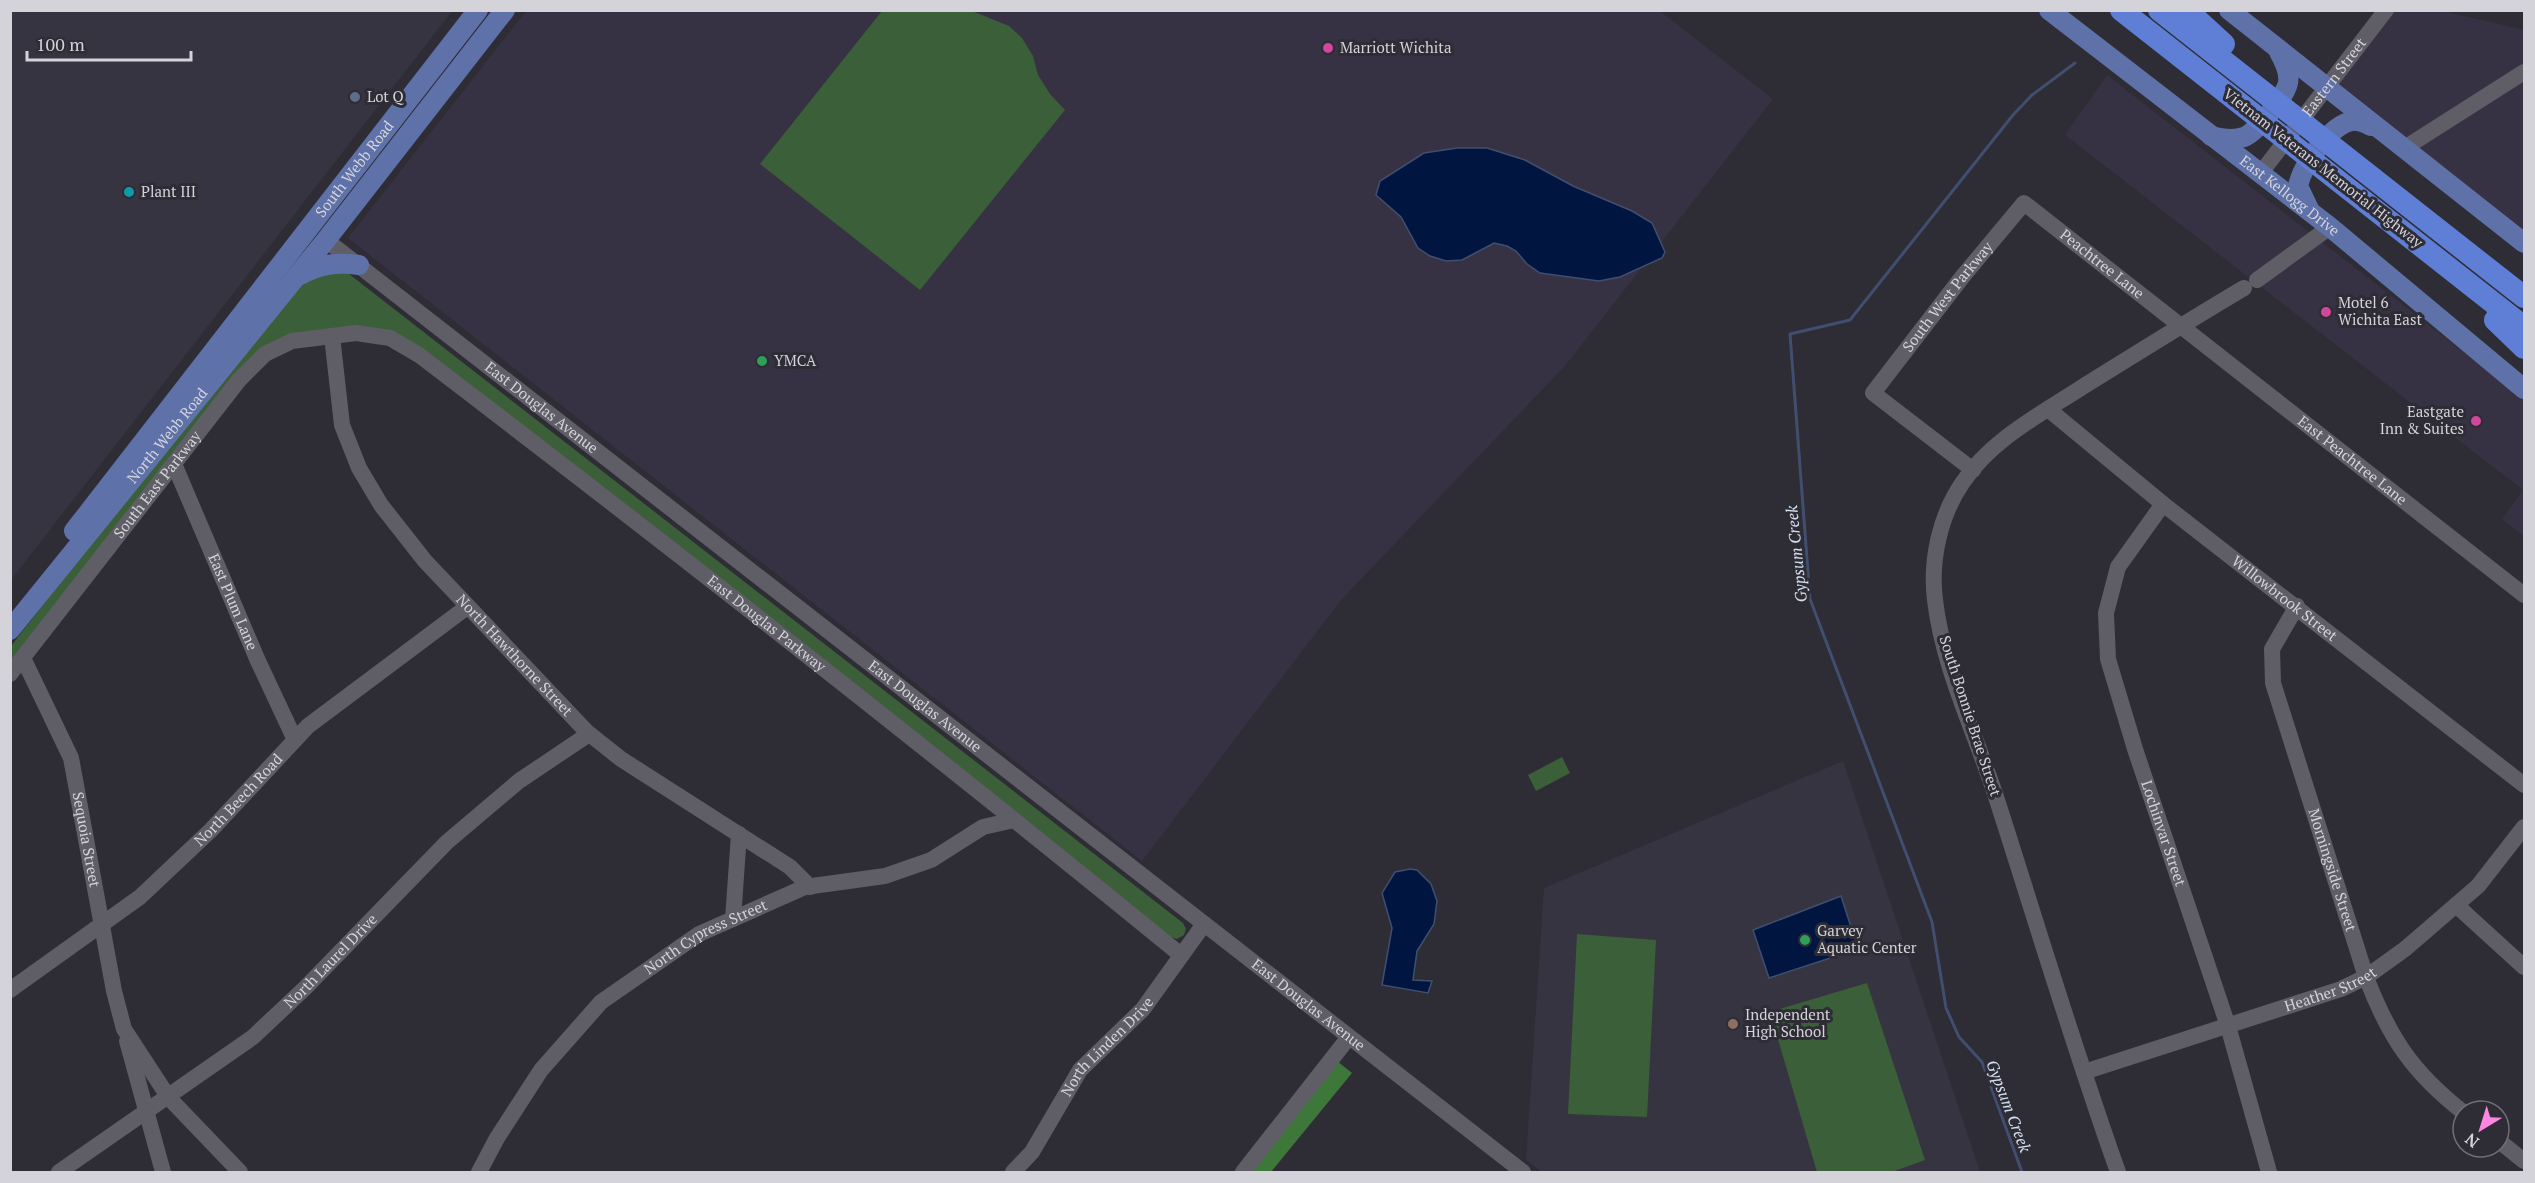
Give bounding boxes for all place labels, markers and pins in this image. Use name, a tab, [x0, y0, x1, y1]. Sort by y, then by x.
place label: Marriott Wichita	[1340, 37, 1452, 57]
marker: Marriott Wichita	[1321, 41, 1335, 55]
place label: Lot Q	[367, 86, 405, 106]
marker: Lot Q	[348, 90, 362, 104]
place label: Plant III	[141, 181, 196, 201]
marker: Plant III	[122, 185, 136, 199]
place label: Motel 6 Wichita East	[2338, 292, 2422, 329]
marker: Motel 6 Wichita East	[2319, 305, 2333, 319]
place label: YMCA	[774, 350, 817, 370]
marker: YMCA	[755, 354, 769, 368]
place label: Eastgate Inn & Suites	[2380, 401, 2464, 438]
marker: Eastgate Inn & Suites	[2469, 414, 2483, 428]
place label: Garvey Aquatic Center	[1817, 920, 1917, 957]
marker: Garvey Aquatic Center	[1798, 933, 1812, 947]
place label: Independent High School	[1745, 1004, 1831, 1041]
marker: Independent High School	[1726, 1017, 1740, 1031]

